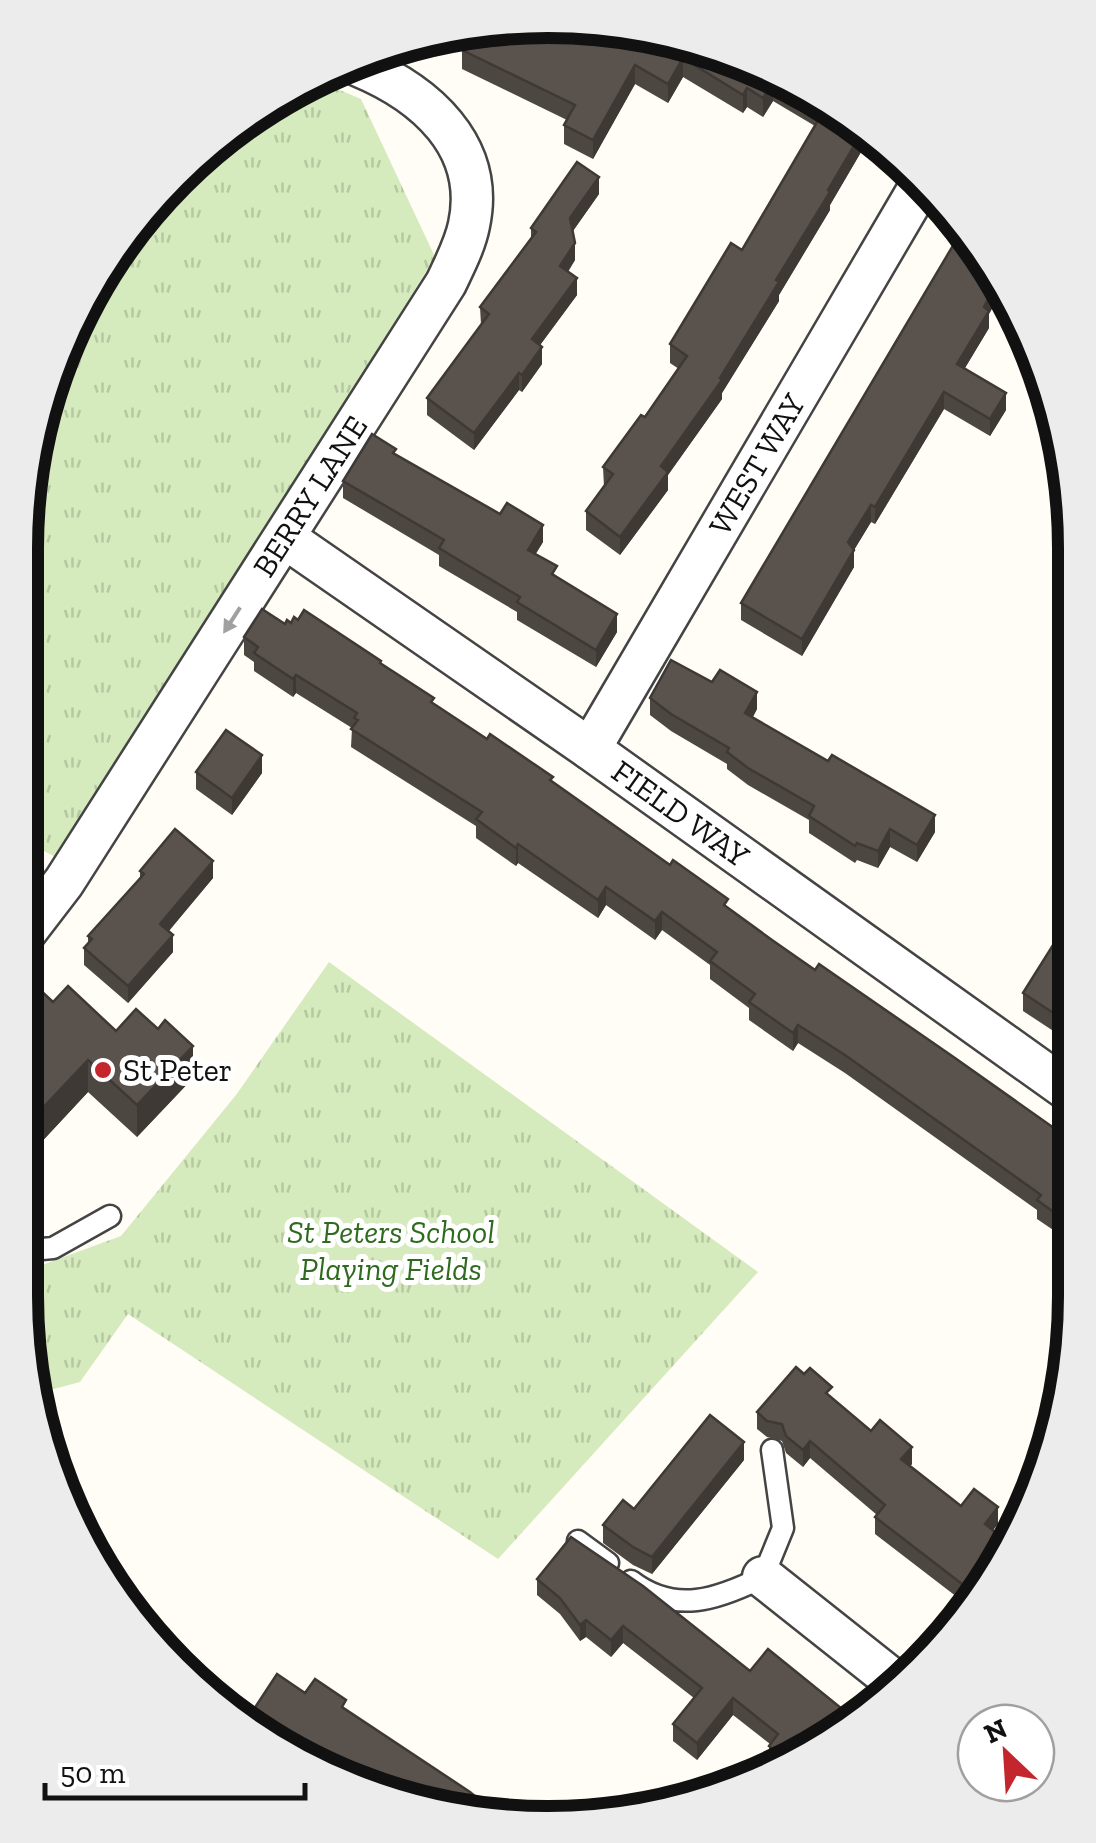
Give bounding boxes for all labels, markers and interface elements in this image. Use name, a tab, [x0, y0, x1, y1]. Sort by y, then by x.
street label: WEST WAY	[701, 387, 813, 542]
street label: BERRY LANE	[245, 409, 375, 584]
one-way arrow	[223, 606, 241, 634]
street label: FIELD WAY	[605, 752, 757, 875]
place label: St Peter	[123, 1051, 232, 1089]
marker: St Peter	[92, 1059, 114, 1081]
park label: St Peters School Playing Fields	[287, 1213, 495, 1288]
north arrow	[956, 1703, 1056, 1803]
text: N	[979, 1711, 1012, 1750]
scale bar	[45, 1738, 305, 1800]
text: 50 m	[60, 1755, 125, 1791]

